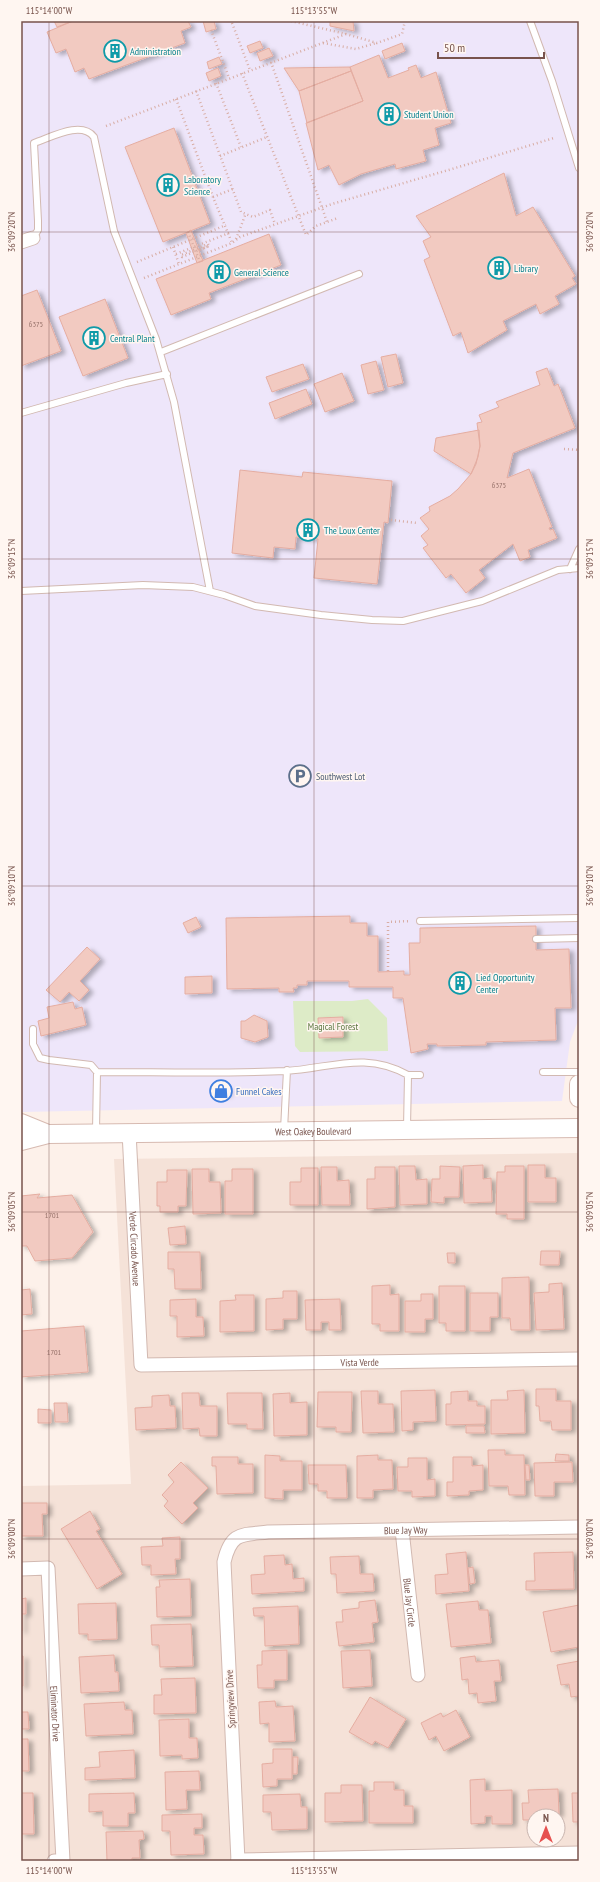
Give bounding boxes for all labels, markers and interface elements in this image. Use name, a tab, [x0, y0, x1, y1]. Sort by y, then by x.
text: 115°14'00"W	[26, 4, 73, 17]
text: 115°13'55"W	[291, 4, 338, 17]
scale bar	[438, 34, 544, 60]
building icon: Administration	[102, 38, 128, 64]
text: 50 m	[444, 40, 465, 55]
place label: Administration	[130, 45, 181, 58]
building icon: Student Union	[376, 101, 402, 127]
place label: Student Union	[404, 108, 454, 121]
building icon: Laboratory Science	[155, 172, 181, 198]
place label: Laboratory Science	[184, 173, 221, 198]
text: 36°09'20"N	[5, 212, 18, 252]
text: 36°09'20"N	[583, 212, 596, 252]
building icon: Library	[486, 255, 512, 281]
building icon: General Science	[206, 259, 232, 285]
place label: Library	[514, 262, 538, 275]
place label: General Science	[234, 266, 289, 279]
house number: 6375	[29, 319, 43, 329]
building icon: Central Plant	[81, 325, 107, 351]
place label: Central Plant	[110, 332, 155, 345]
house number: 6375	[492, 480, 506, 490]
building icon: The Loux Center	[295, 517, 321, 543]
place label: The Loux Center	[324, 524, 380, 537]
text: 36°09'15"N	[5, 539, 18, 579]
text: 36°09'15"N	[583, 539, 596, 579]
parking icon: Southwest Lot	[287, 763, 313, 789]
place label: Southwest Lot	[316, 770, 365, 783]
text: 36°09'10"N	[5, 866, 18, 906]
text: 36°09'10"N	[583, 866, 596, 906]
building icon: Lied Opportunity Center	[447, 970, 473, 996]
place label: Lied Opportunity Center	[476, 971, 535, 996]
park label: Magical Forest	[308, 1020, 358, 1033]
shop icon: Funnel Cakes	[208, 1078, 234, 1104]
place label: Funnel Cakes	[236, 1085, 282, 1098]
street label: West Oakey Boulevard	[275, 1125, 351, 1138]
text: 36°09'05"N	[5, 1192, 18, 1232]
text: 36°09'05"N	[583, 1192, 596, 1232]
house number: 1701	[45, 1210, 60, 1220]
street label: Verde Circado Avenue	[126, 1210, 143, 1286]
house number: 1701	[47, 1347, 62, 1357]
street label: Vista Verde	[339, 1356, 379, 1369]
text: 36°09'00"N	[5, 1519, 18, 1559]
text: 36°09'00"N	[583, 1519, 596, 1559]
street label: Blue Jay Way	[384, 1523, 428, 1537]
street label: Blue Jay Circle	[400, 1577, 419, 1628]
street label: Springview Drive	[222, 1669, 239, 1728]
street label: Eliminator Drive	[47, 1686, 63, 1742]
north arrow	[526, 1808, 566, 1848]
text: N	[543, 1811, 549, 1825]
text: 115°14'00"W	[26, 1864, 73, 1877]
text: 115°13'55"W	[291, 1864, 338, 1877]

